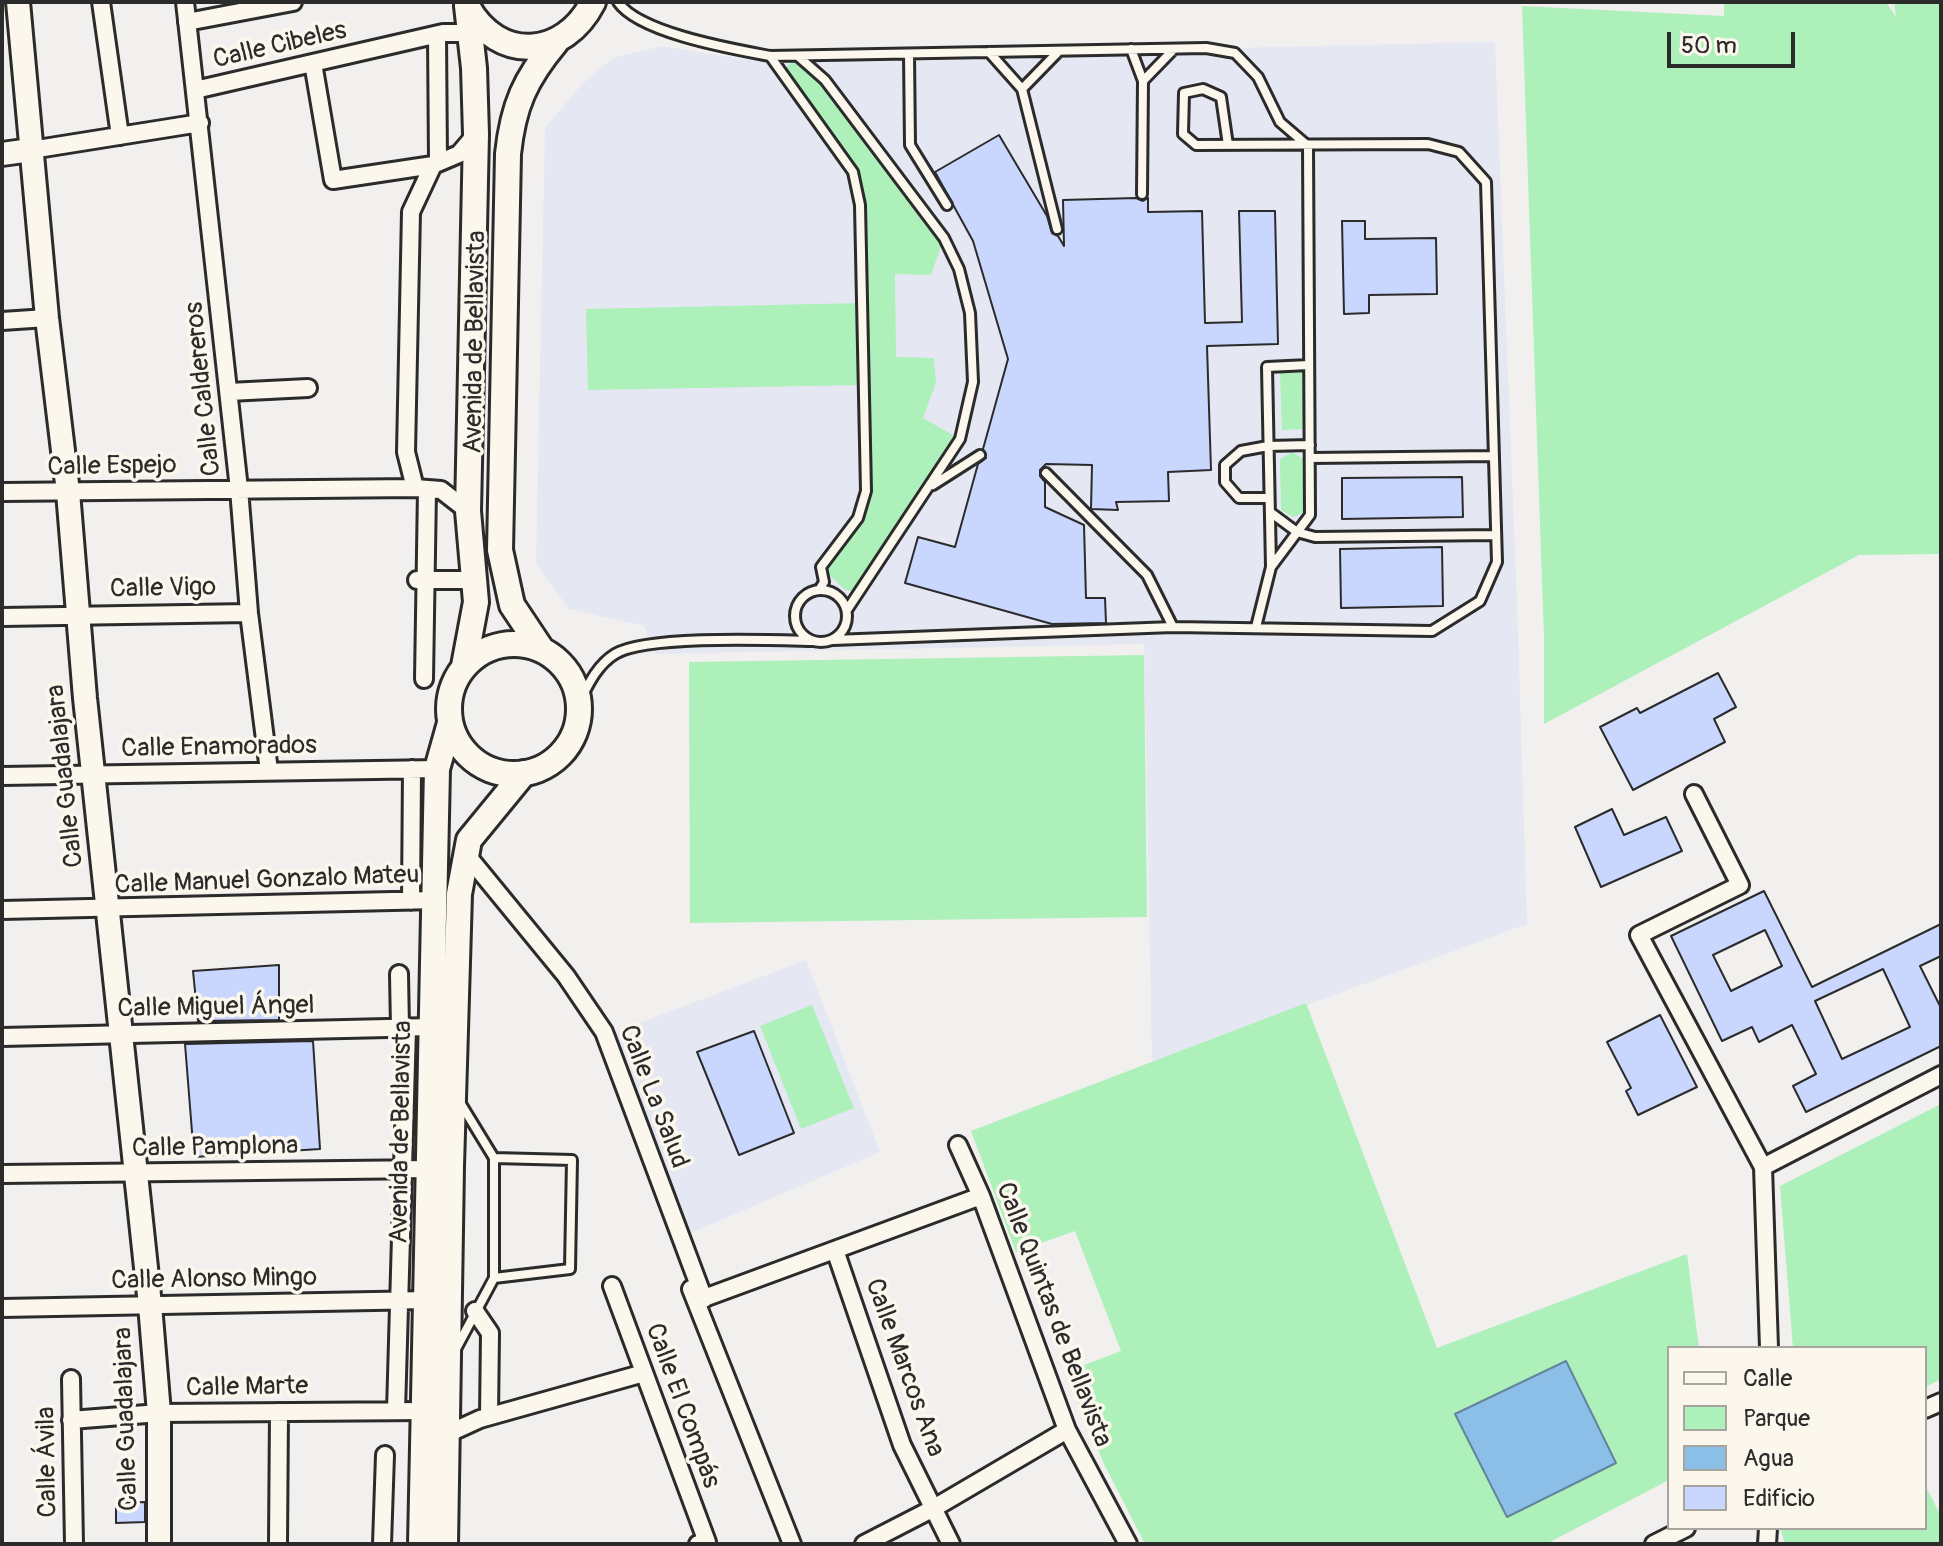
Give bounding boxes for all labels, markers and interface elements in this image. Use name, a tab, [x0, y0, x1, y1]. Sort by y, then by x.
street label: Calle Cibeles	[210, 16, 350, 76]
scale bar	[1671, 16, 1799, 66]
text: 50 m	[1681, 31, 1737, 60]
street label: Avenida de Bellavista	[458, 230, 494, 454]
street label: Calle Caldereros	[179, 300, 229, 478]
street label: Calle Espejo	[47, 450, 177, 484]
street label: Calle Vigo	[110, 572, 216, 606]
street label: Calle Guadalajara	[41, 683, 91, 869]
street label: Calle Enamorados	[121, 731, 317, 765]
street label: Calle Manuel Gonzalo Mateu	[114, 860, 420, 902]
street label: Calle Miguel Ángel	[117, 991, 315, 1025]
street label: Avenida de Bellavista	[384, 1020, 420, 1244]
street label: Calle La Salud	[611, 1021, 695, 1173]
street label: Calle Pamplona	[132, 1131, 298, 1165]
street label: Calle Quintas de Bellavista	[988, 1178, 1118, 1452]
street label: Calle Alonso Mingo	[111, 1263, 317, 1297]
street label: Calle Marcos Ana	[857, 1275, 951, 1461]
street label: Calle El Compás	[638, 1320, 726, 1492]
street label: Calle Guadalajara	[108, 1327, 146, 1511]
legend	[1667, 1346, 1927, 1530]
text: Calle	[1743, 1364, 1792, 1393]
street label: Calle Marte	[186, 1371, 308, 1405]
text: Parque	[1743, 1404, 1810, 1433]
street label: Calle Ávila	[31, 1406, 65, 1518]
text: Agua	[1743, 1444, 1794, 1473]
text: Edificio	[1743, 1484, 1815, 1513]

